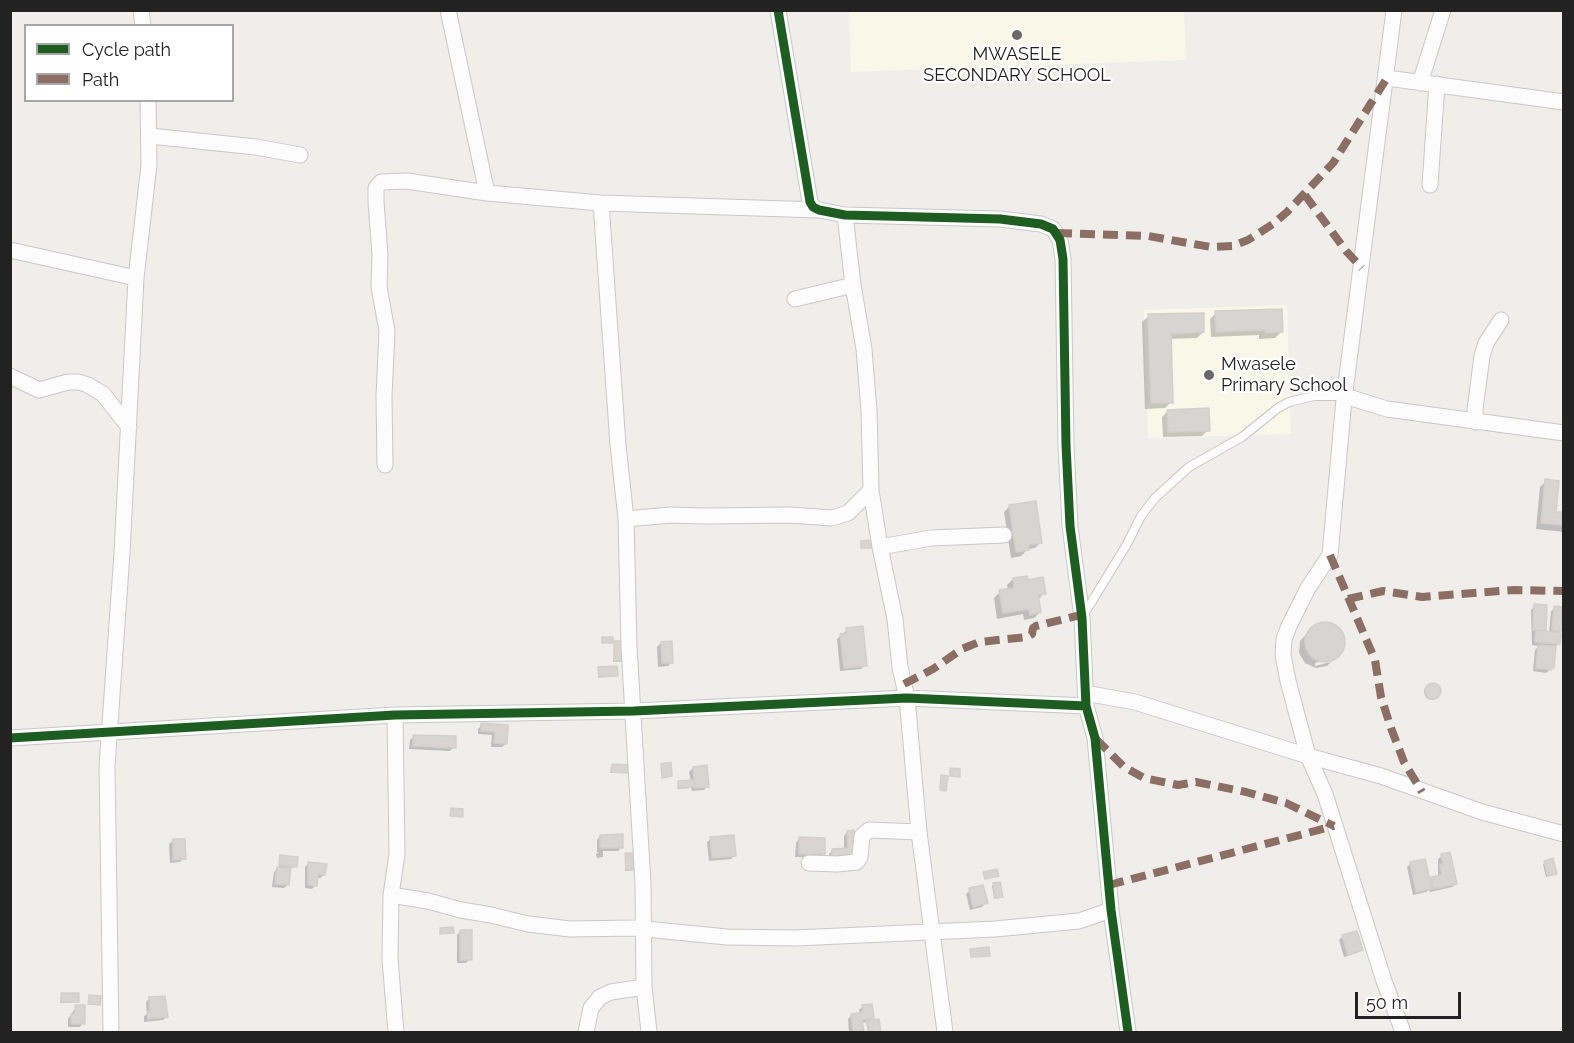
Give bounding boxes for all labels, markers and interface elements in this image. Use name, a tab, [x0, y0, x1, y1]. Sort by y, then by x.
legend	[24, 24, 234, 102]
marker: MWASELE SECONDARY SCHOOL	[1010, 28, 1024, 42]
text: Cycle path	[82, 39, 171, 60]
place label: MWASELE SECONDARY SCHOOL	[923, 44, 1111, 86]
text: Path	[82, 69, 119, 90]
place label: Mwasele Primary School	[1221, 354, 1347, 397]
marker: Mwasele Primary School	[1202, 368, 1216, 382]
scale bar	[1358, 980, 1464, 1018]
text: 50 m	[1366, 992, 1408, 1013]

